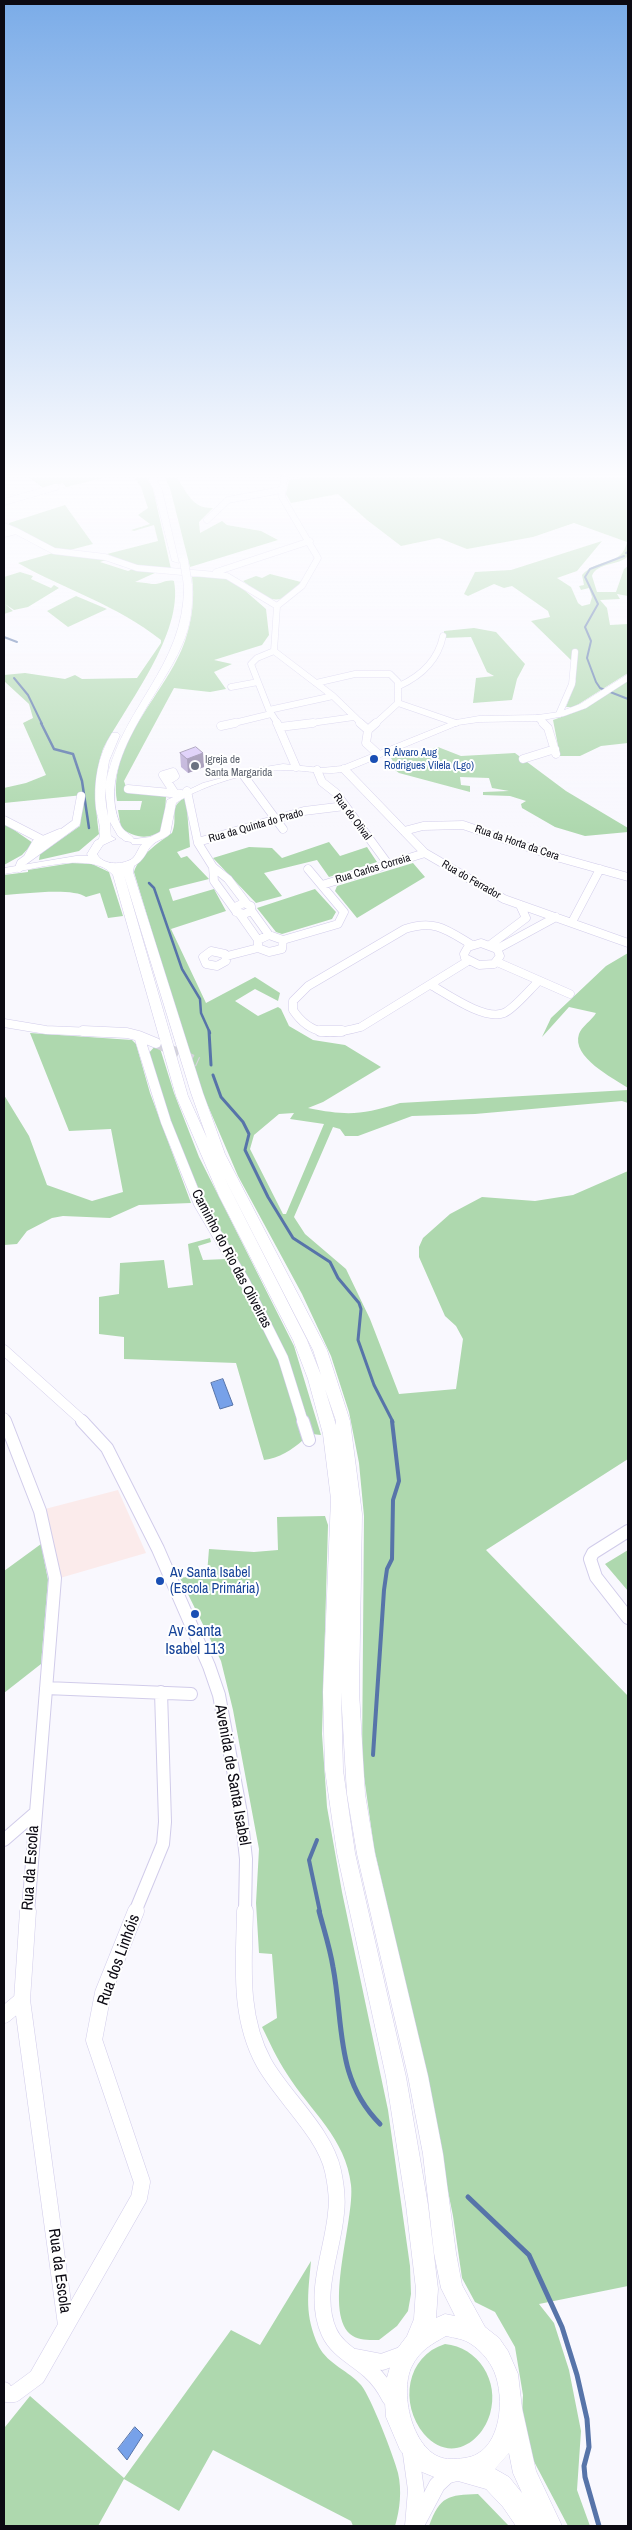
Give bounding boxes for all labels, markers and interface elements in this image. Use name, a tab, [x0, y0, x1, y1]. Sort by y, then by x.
place label: R Álvaro Aug Rodrigues Vilela (Lgo)	[384, 746, 474, 772]
place label: Igreja de Santa Margarida	[205, 753, 272, 779]
marker: R Álvaro Aug Rodrigues Vilela (Lgo)	[368, 753, 380, 765]
marker: Igreja de Santa Margarida	[189, 760, 201, 772]
street label: Rua do Olival	[330, 791, 374, 843]
street label: Rua da Quinta do Prado	[207, 806, 305, 846]
street label: Rua da Horta da Cera	[473, 822, 561, 864]
street label: Rua Carlos Correia	[334, 851, 412, 887]
street label: Rua do Ferrador	[439, 858, 503, 902]
street label: Caminho do Rio das Oliveiras	[187, 1187, 275, 1331]
place label: Av Santa Isabel (Escola Primária)	[170, 1565, 259, 1598]
marker: Av Santa Isabel (Escola Primária)	[154, 1575, 166, 1587]
marker: Av Santa Isabel 113	[189, 1608, 201, 1620]
place label: Av Santa Isabel 113	[165, 1622, 225, 1660]
street label: Avenida de Santa Isabel	[210, 1703, 254, 1847]
street label: Rua da Escola	[18, 1825, 44, 1911]
street label: Rua dos Linhóis	[94, 1912, 144, 2008]
street label: Rua da Escola	[44, 2227, 74, 2315]

